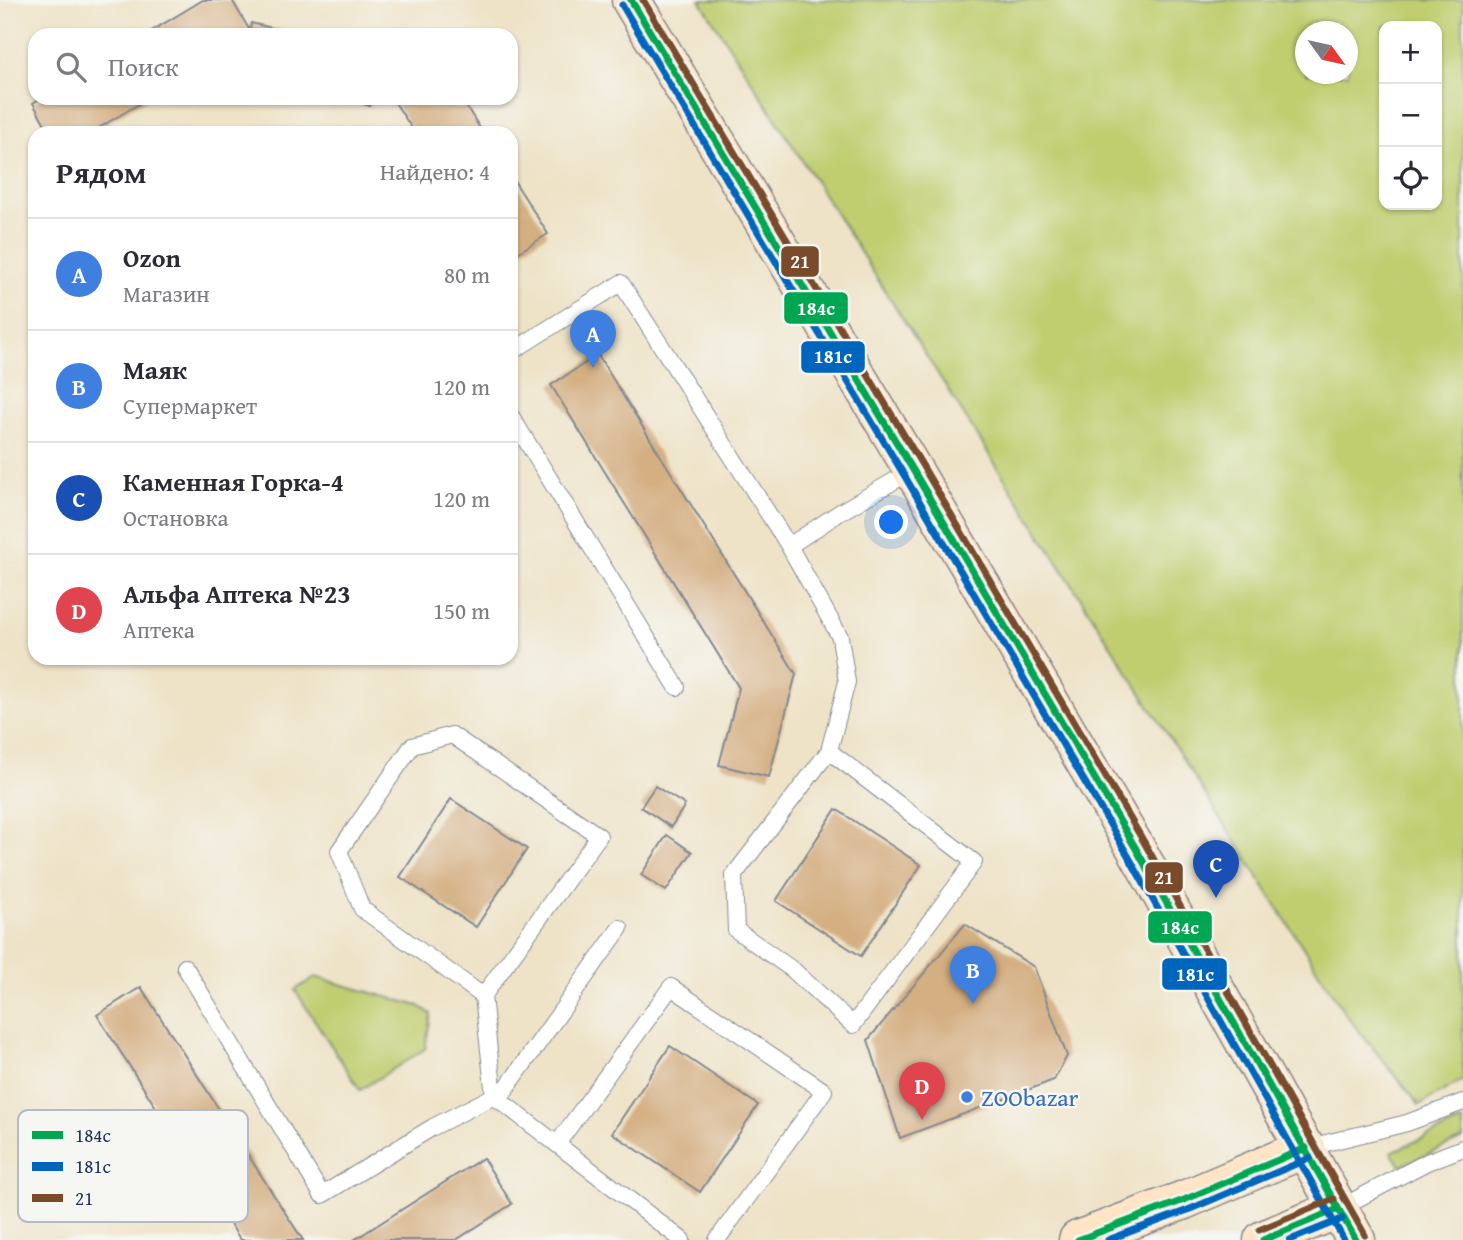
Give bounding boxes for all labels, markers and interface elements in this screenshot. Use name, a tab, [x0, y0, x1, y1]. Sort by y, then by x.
north arrow	[1295, 21, 1358, 84]
map controls	[1379, 21, 1442, 210]
button: +	[1379, 21, 1442, 84]
search box	[28, 28, 518, 105]
text: Поиск	[108, 47, 179, 86]
icon: search	[52, 48, 90, 86]
button: −	[1379, 84, 1442, 147]
button: locate	[1379, 147, 1442, 210]
text: Рядом	[56, 150, 147, 194]
text: Найдено: 4	[380, 155, 490, 188]
text: Ozon	[123, 238, 181, 277]
line badge: 21	[780, 245, 820, 278]
text: 21	[790, 247, 810, 275]
text: A	[72, 258, 86, 291]
text: 80 m	[444, 258, 490, 291]
text: Магазин	[123, 277, 210, 310]
line badge: 184с	[783, 291, 849, 325]
text: 184с	[797, 294, 835, 322]
pin: A	[570, 310, 616, 368]
line badge: 181с	[800, 340, 866, 374]
text: 181с	[814, 342, 852, 370]
text: Маяк	[123, 350, 187, 389]
text: B	[72, 370, 86, 403]
text: 120 m	[433, 370, 490, 403]
text: Супермаркет	[123, 389, 257, 422]
text: Каменная Горка-4	[123, 462, 344, 501]
text: C	[72, 482, 86, 515]
text: 120 m	[433, 482, 490, 515]
text: Остановка	[123, 501, 229, 534]
your location	[874, 505, 908, 539]
text: Альфа Аптека №23	[123, 574, 351, 613]
text: D	[72, 594, 86, 627]
text: 150 m	[433, 594, 490, 627]
text: Аптека	[123, 613, 195, 646]
pin: C	[1193, 840, 1239, 898]
line badge: 21	[1144, 861, 1184, 894]
text: 21	[1154, 863, 1174, 891]
line badge: 184с	[1147, 910, 1213, 944]
text: 184с	[1161, 913, 1199, 941]
pin: B	[950, 946, 996, 1004]
line badge: 181с	[1161, 957, 1228, 991]
text: 181с	[1176, 960, 1214, 988]
pin: D	[899, 1062, 945, 1120]
place label: ZOObazar	[981, 1080, 1078, 1115]
marker: ZOObazar	[959, 1089, 975, 1105]
legend	[18, 1110, 248, 1222]
text: 184с	[75, 1121, 111, 1149]
text: 181с	[75, 1152, 111, 1180]
text: 21	[75, 1184, 93, 1212]

